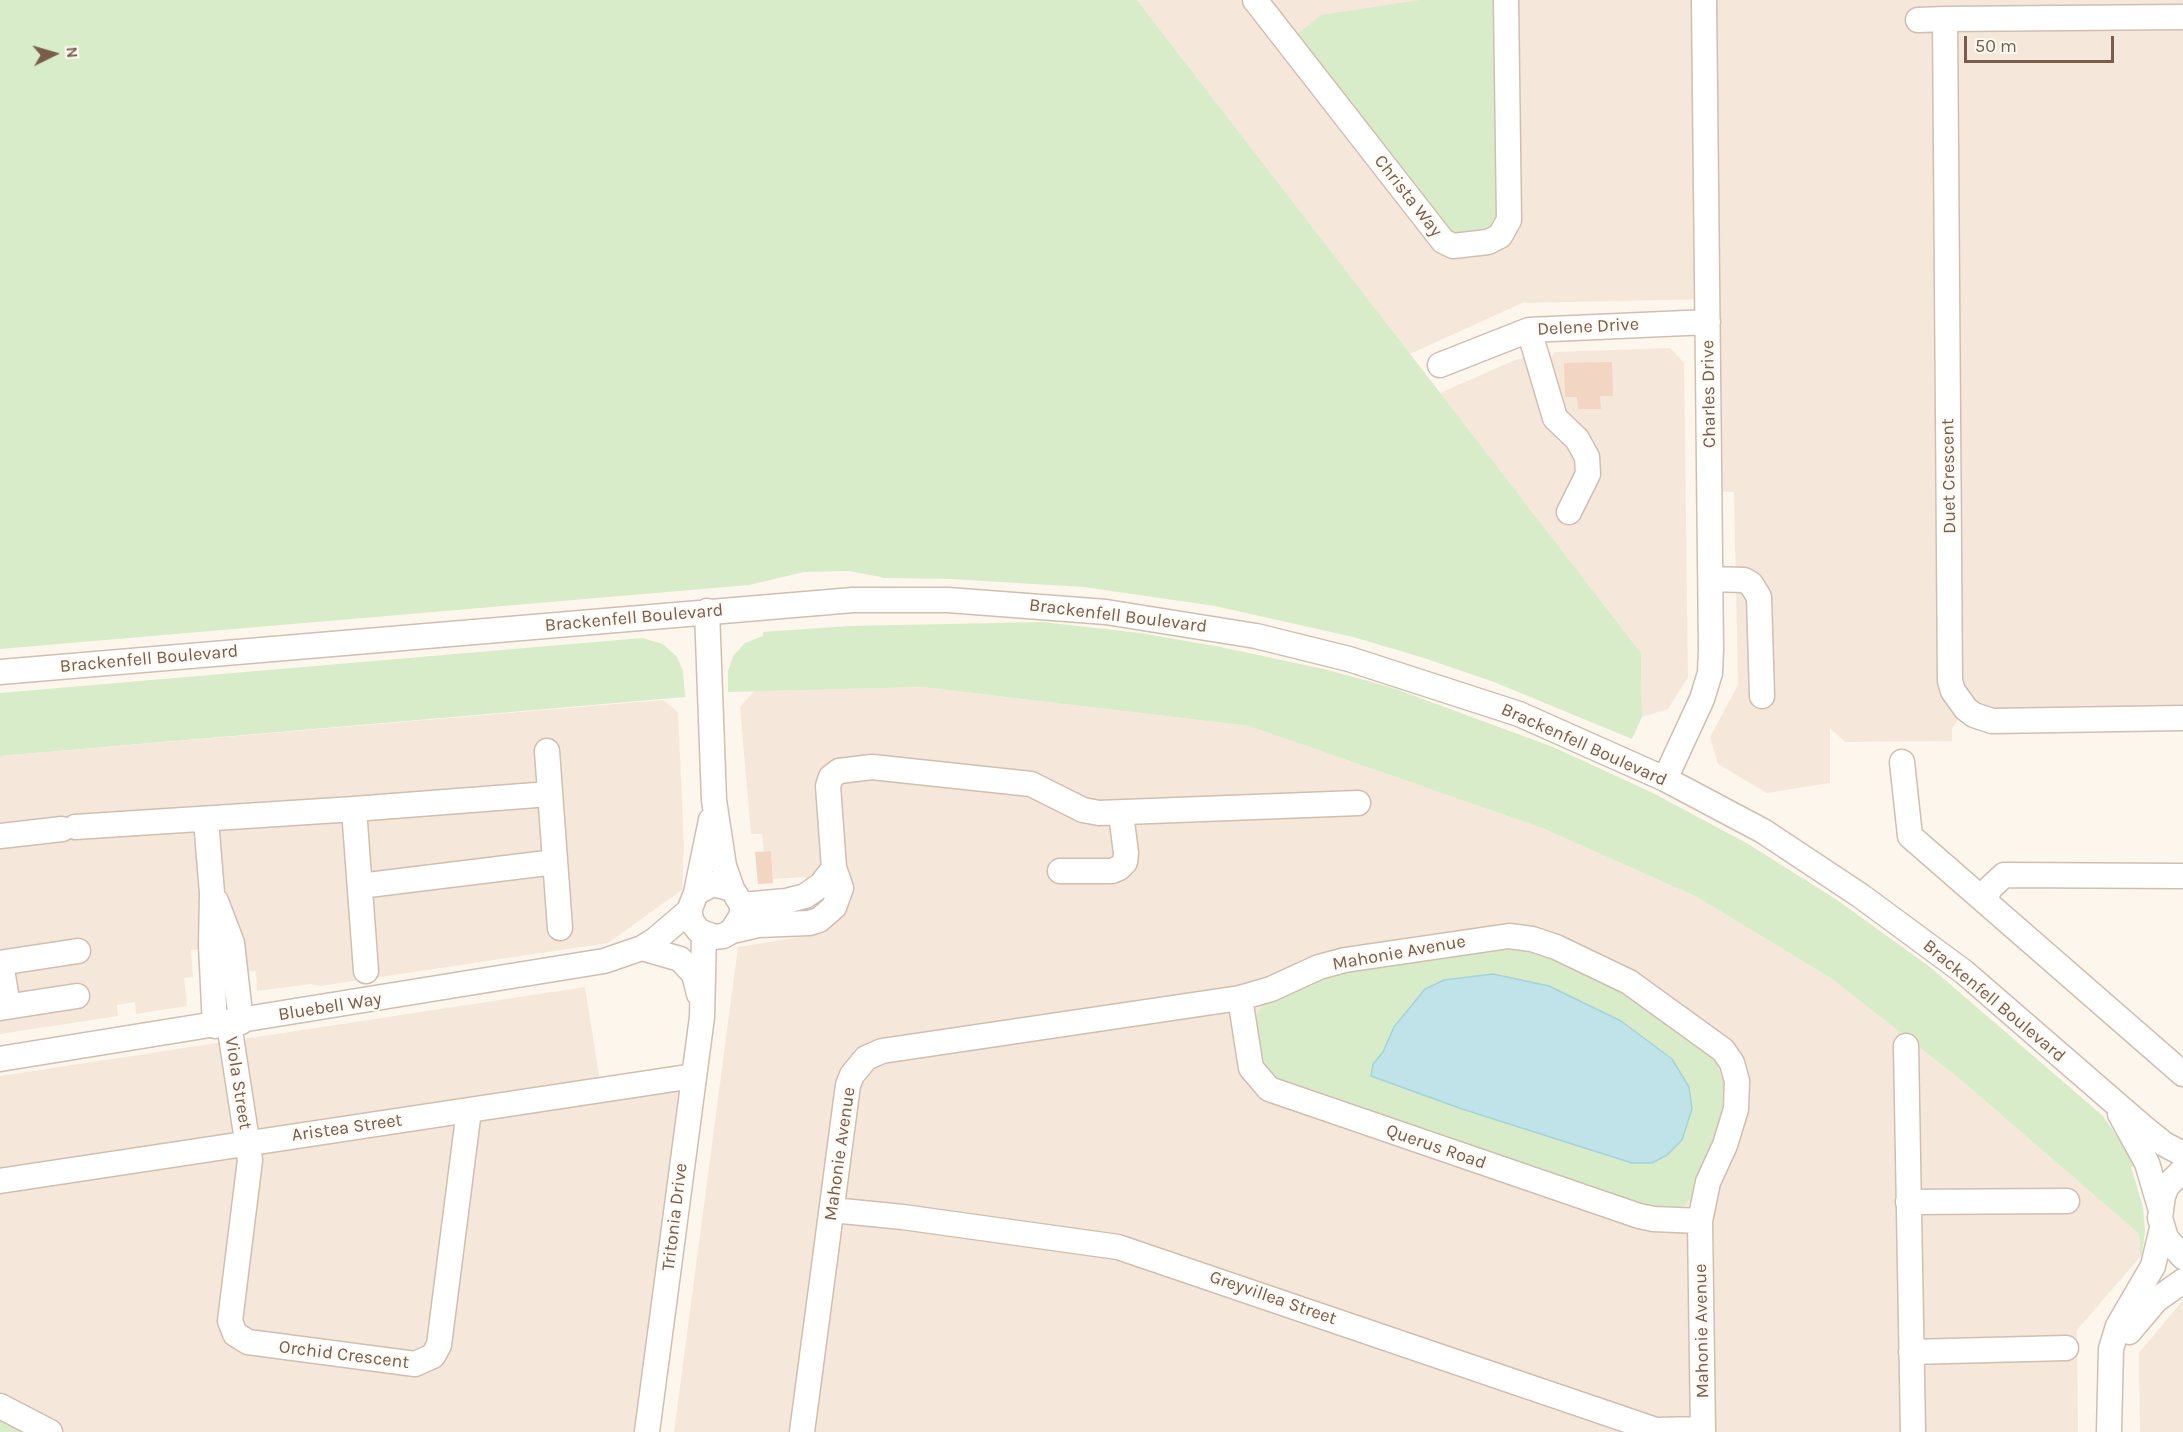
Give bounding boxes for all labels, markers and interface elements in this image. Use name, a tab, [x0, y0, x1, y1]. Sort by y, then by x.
north arrow	[24, 24, 84, 84]
scale bar	[1967, 24, 2117, 62]
text: 50 m	[1975, 35, 2017, 57]
text: N	[62, 46, 82, 59]
street label: Christa Way	[1369, 151, 1447, 241]
street label: Delene Drive	[1537, 314, 1639, 340]
street label: Charles Drive	[1697, 340, 1721, 448]
street label: Duet Crescent	[1937, 418, 1961, 534]
street label: Brackenfell Boulevard	[1028, 594, 1208, 638]
street label: Brackenfell Boulevard	[544, 599, 724, 637]
street label: Brackenfell Boulevard	[59, 640, 239, 678]
street label: Brackenfell Boulevard	[1498, 699, 1670, 791]
street label: Mahonie Avenue	[1331, 931, 1467, 975]
street label: Brackenfell Boulevard	[1918, 935, 2070, 1067]
street label: Bluebell Way	[277, 988, 383, 1026]
street label: Viola Street	[220, 1035, 256, 1131]
street label: Mahonie Avenue	[820, 1086, 860, 1222]
street label: Aristea Street	[290, 1110, 404, 1146]
street label: Querus Road	[1383, 1120, 1489, 1174]
street label: Tritonia Drive	[658, 1162, 692, 1272]
street label: Mahonie Avenue	[1690, 1263, 1714, 1399]
street label: Greyvillea Street	[1207, 1266, 1339, 1330]
street label: Orchid Crescent	[278, 1336, 410, 1374]

